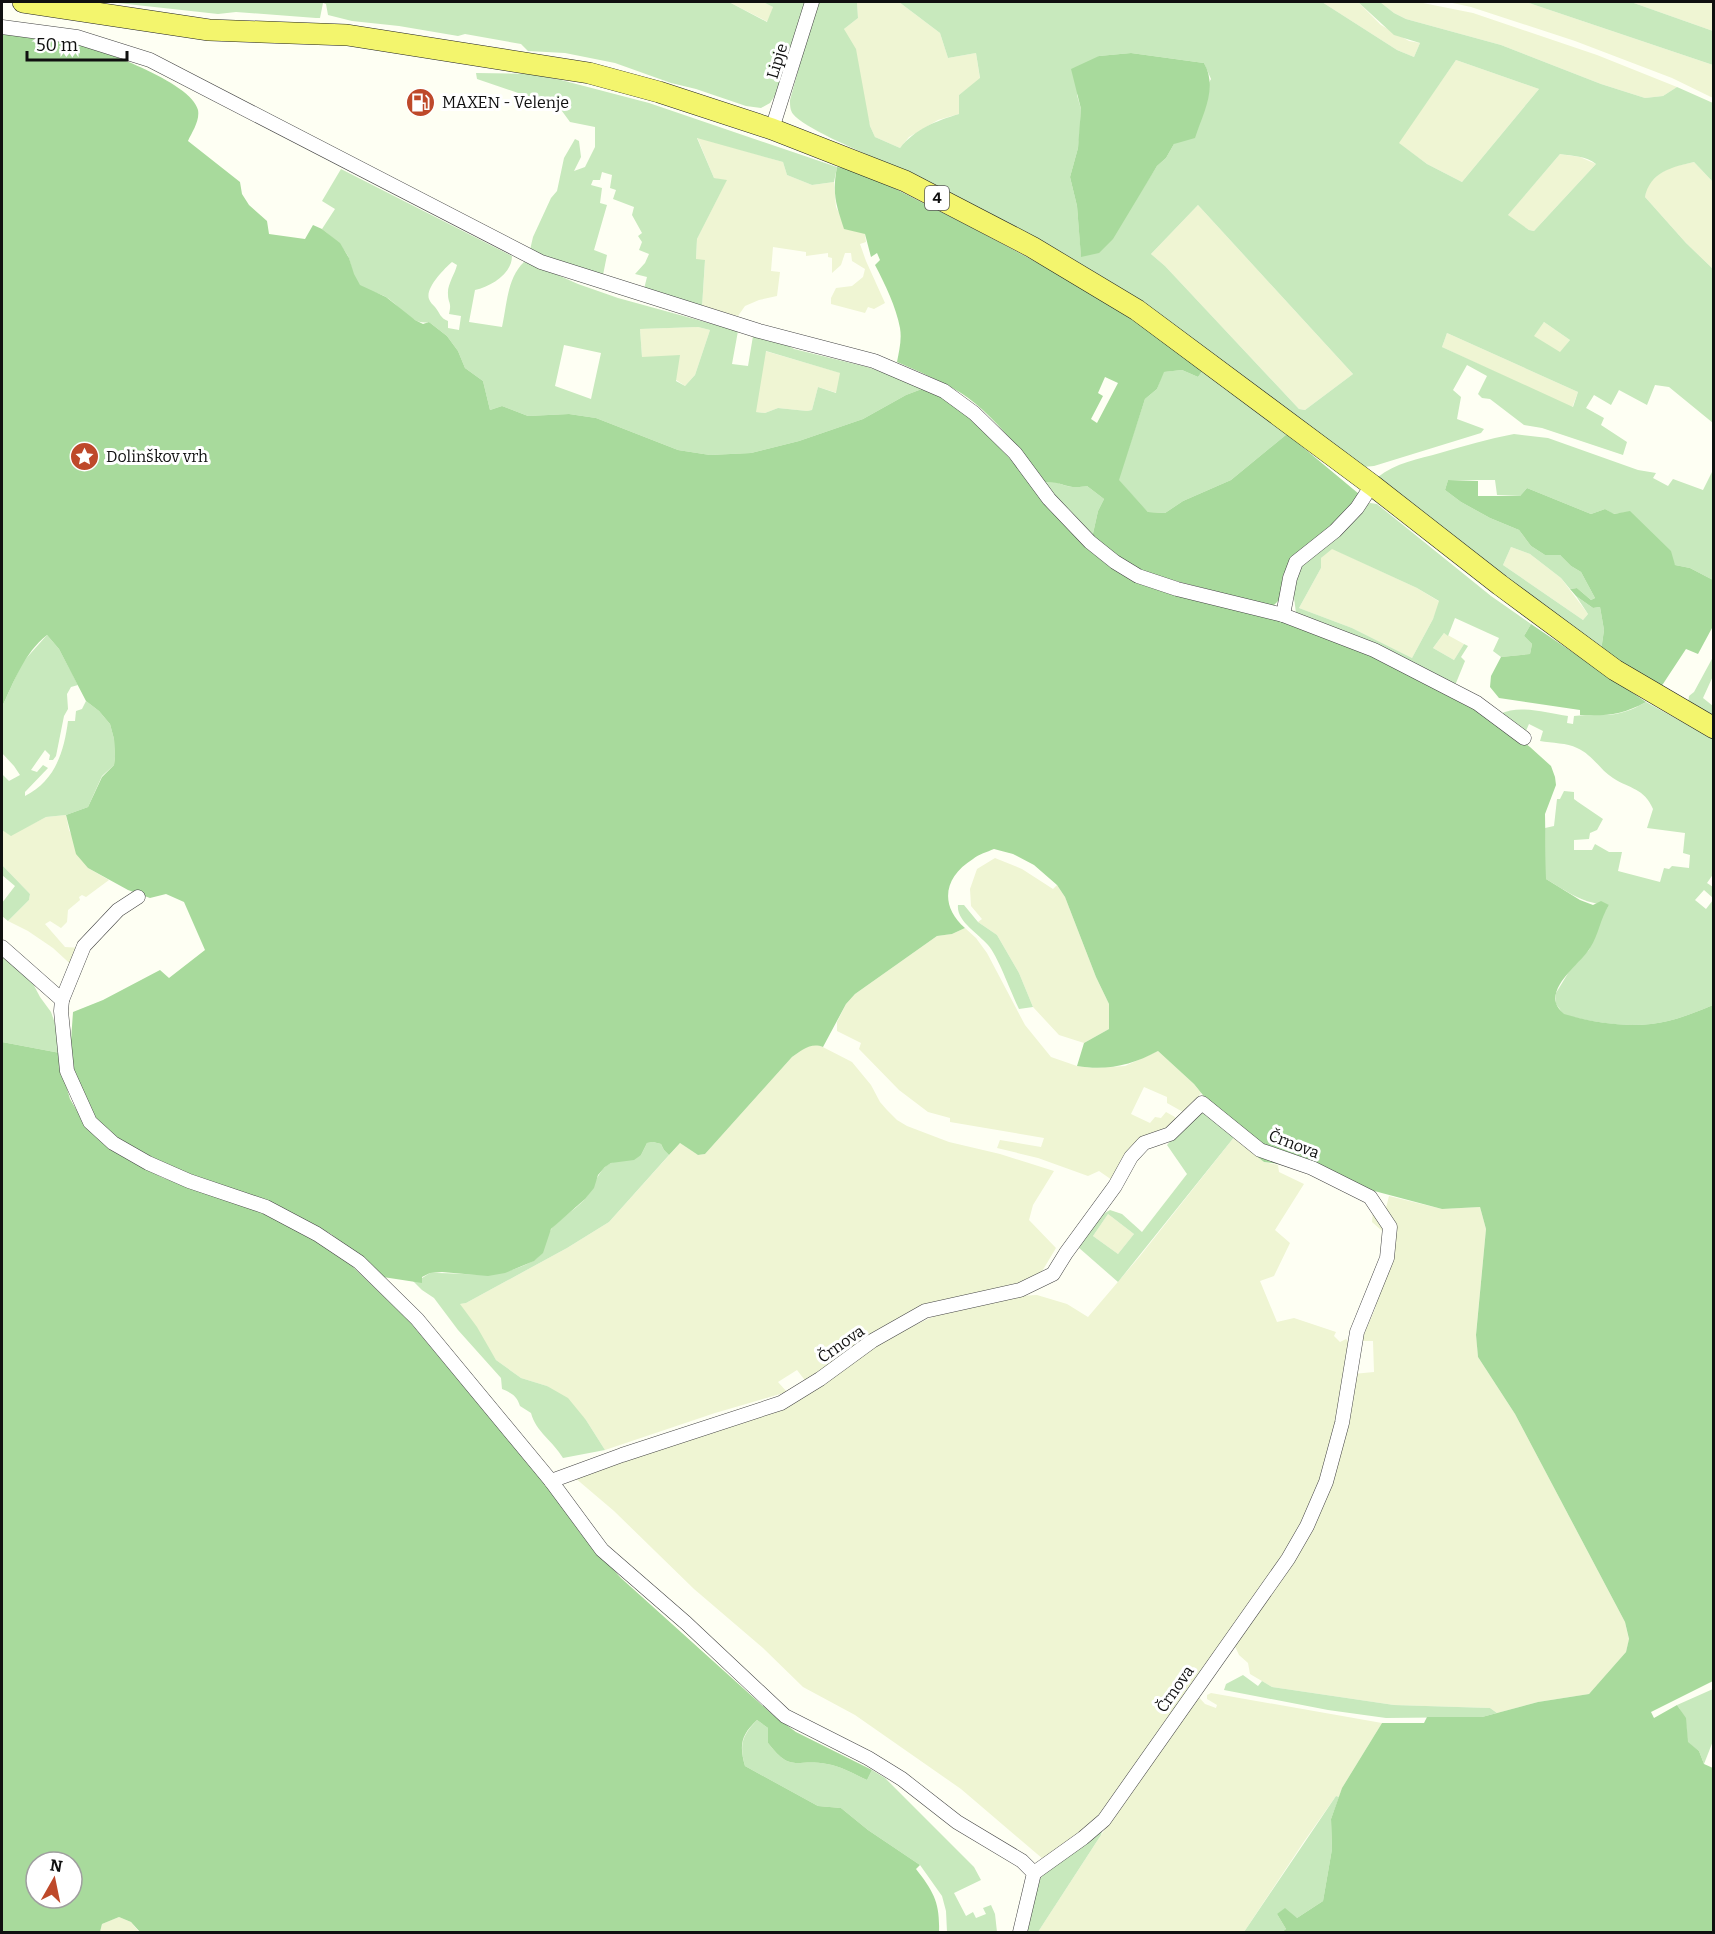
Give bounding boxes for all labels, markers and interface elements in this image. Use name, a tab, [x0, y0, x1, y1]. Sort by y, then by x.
scale bar	[27, 24, 128, 62]
text: 50 m	[36, 34, 78, 56]
street label: Lipje	[763, 41, 791, 81]
fuel station icon: MAXEN - Velenje	[405, 86, 437, 118]
place label: MAXEN - Velenje	[442, 93, 569, 112]
road number: 4	[925, 186, 949, 210]
place icon: Dolinškov vrh	[69, 440, 101, 472]
place label: Dolinškov vrh	[106, 447, 208, 466]
street label: Črnova	[1266, 1125, 1323, 1162]
street label: Črnova	[813, 1320, 868, 1367]
street label: Črnova	[1151, 1661, 1198, 1716]
north arrow	[24, 1850, 84, 1910]
text: N	[49, 1855, 64, 1876]

